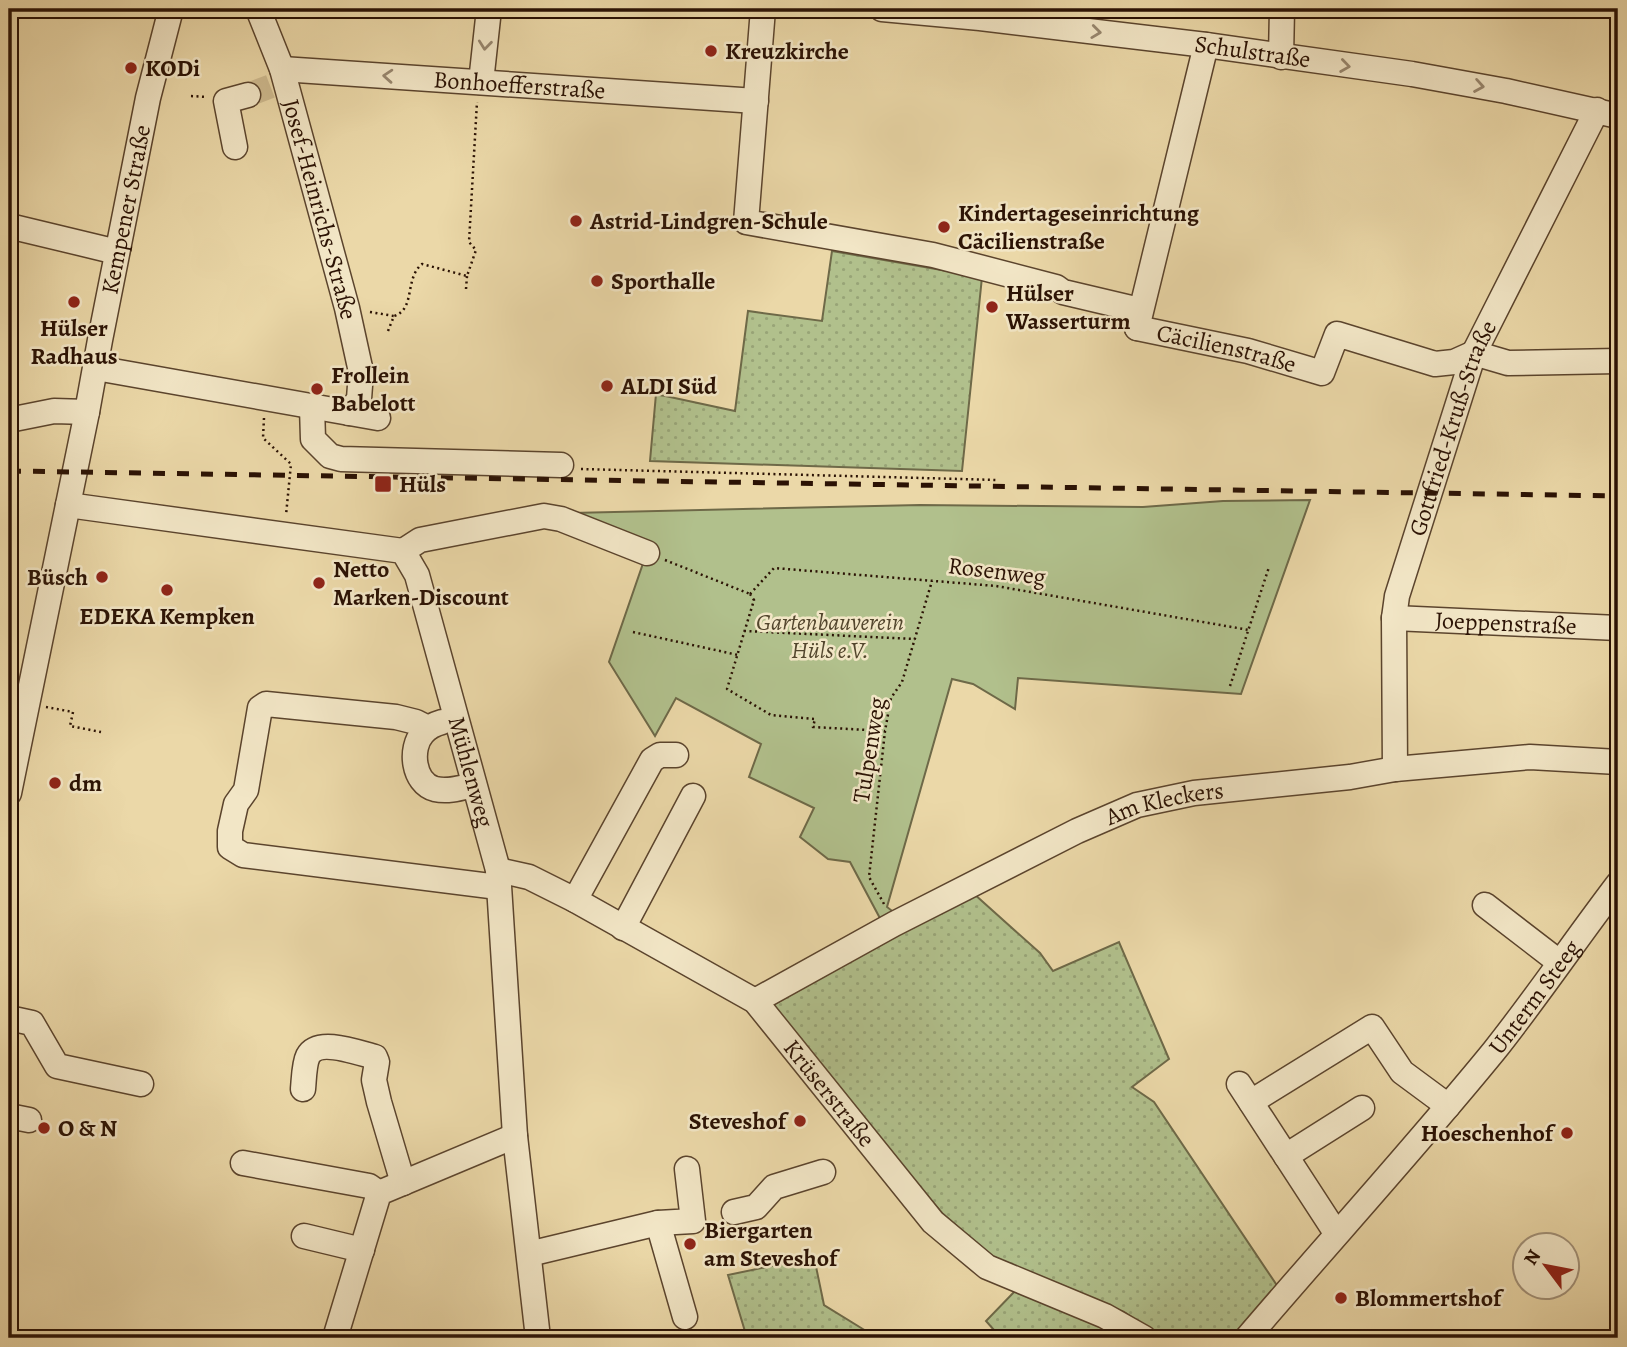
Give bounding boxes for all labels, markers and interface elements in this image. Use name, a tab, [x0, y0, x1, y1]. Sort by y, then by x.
one-way arrow	[1090, 24, 1102, 39]
street label: Schulstraße	[1193, 28, 1313, 76]
place label: Kreuzkirche	[725, 35, 849, 67]
one-way arrow	[478, 40, 493, 51]
marker: Kreuzkirche	[703, 43, 719, 59]
place label: KODi	[145, 52, 200, 84]
one-way arrow	[1340, 58, 1351, 73]
marker: KODi	[123, 60, 139, 76]
street label: Bonhoefferstraße	[433, 63, 606, 107]
one-way arrow	[383, 69, 394, 84]
one-way arrow	[1473, 78, 1485, 93]
street label: Josef-Heinrichs-Straße	[275, 95, 365, 323]
street label: Kempener Straße	[93, 122, 158, 297]
place label: Kindertageseinrichtung Cäcilienstraße	[958, 197, 1200, 257]
place label: Astrid-Lindgren-Schule	[589, 205, 828, 237]
marker: Astrid-Lindgren-Schule	[568, 213, 584, 229]
marker: Kindertageseinrichtung Cäcilienstraße	[936, 219, 952, 235]
place label: Sporthalle	[611, 265, 715, 297]
marker: Sporthalle	[589, 273, 605, 289]
place label: Hülser Wasserturm	[1005, 277, 1131, 337]
marker: Hülser Radhaus	[66, 294, 82, 310]
marker: Hülser Wasserturm	[984, 299, 1000, 315]
place label: Hülser Radhaus	[30, 312, 118, 372]
street label: Gottfried-Kruß-Straße	[1401, 315, 1504, 540]
street label: Cäcilienstraße	[1154, 316, 1300, 380]
place label: Frollein Babelott	[331, 359, 416, 419]
place label: ALDI Süd	[620, 370, 717, 402]
marker: ALDI Süd	[599, 378, 615, 394]
marker: Frollein Babelott	[309, 381, 325, 397]
place label: Hüls	[399, 468, 446, 500]
marker: Hüls	[373, 474, 393, 494]
street label: Rosenweg	[946, 549, 1048, 593]
place label: Netto Marken-Discount	[333, 553, 509, 613]
place label: Büsch	[27, 561, 88, 593]
marker: Büsch	[94, 569, 110, 585]
marker: Netto Marken-Discount	[311, 575, 327, 591]
marker: EDEKA Kempken	[159, 582, 175, 598]
place label: EDEKA Kempken	[79, 600, 255, 632]
street label: Joeppenstraße	[1434, 604, 1577, 642]
park label: Gartenbauverein Hüls e.V.	[756, 606, 904, 666]
street label: Tulpenweg	[845, 695, 893, 805]
street label: Mühlenweg	[440, 713, 502, 831]
place label: dm	[69, 767, 102, 799]
street label: Am Kleckers	[1099, 774, 1225, 833]
marker: dm	[47, 775, 63, 791]
street label: Unterm Steeg	[1481, 933, 1588, 1061]
street label: Krüserstraße	[776, 1033, 882, 1154]
place label: Steveshof	[689, 1105, 790, 1137]
place label: O & N	[58, 1112, 118, 1144]
marker: Steveshof	[792, 1113, 808, 1129]
place label: Hoeschenhof	[1421, 1117, 1557, 1149]
marker: O & N	[36, 1120, 52, 1136]
marker: Hoeschenhof	[1559, 1125, 1575, 1141]
place label: Biergarten am Steveshof	[704, 1214, 841, 1274]
north arrow	[1512, 1232, 1582, 1302]
marker: Biergarten am Steveshof	[682, 1236, 698, 1252]
text: N	[1518, 1245, 1547, 1270]
place label: Blommertshof	[1355, 1282, 1505, 1314]
marker: Blommertshof	[1333, 1290, 1349, 1306]

